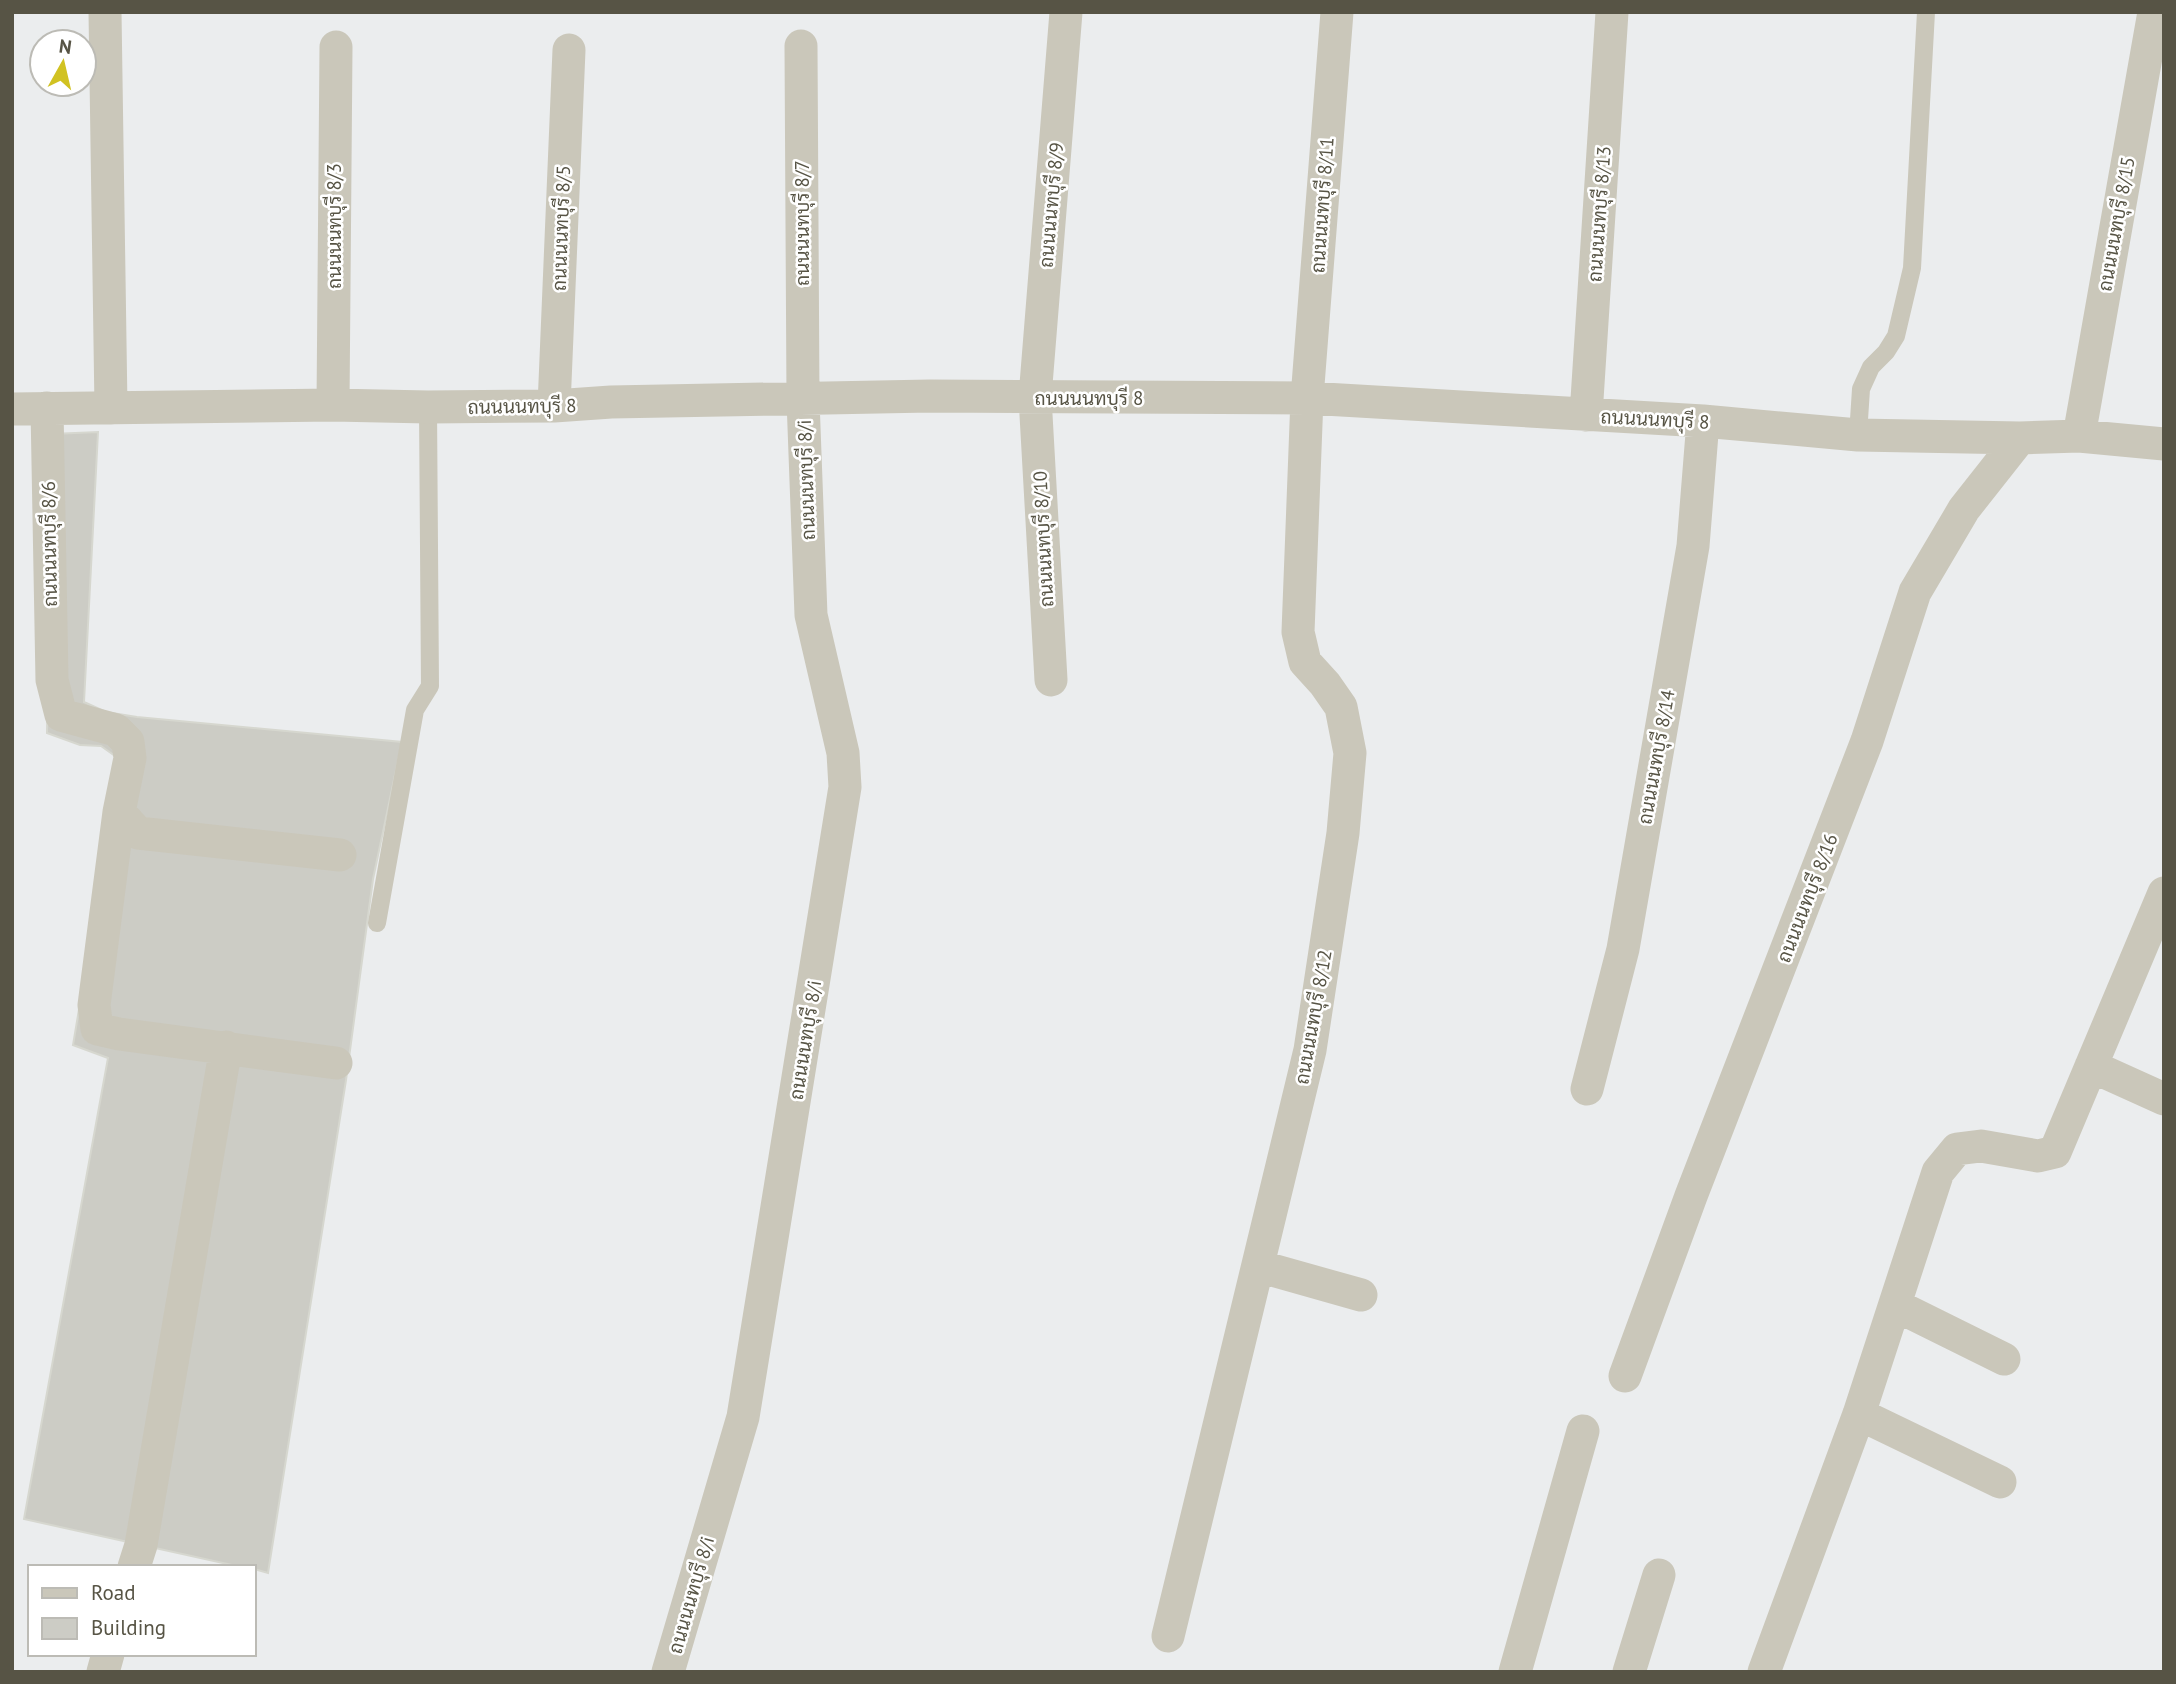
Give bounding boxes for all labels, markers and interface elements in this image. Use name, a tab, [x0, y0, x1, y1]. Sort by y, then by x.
north arrow	[28, 28, 98, 98]
text: N	[58, 33, 73, 59]
street label: ถนนนนทบุรี 8/11	[1305, 136, 1340, 274]
street label: ถนนนนทบุรี 8/9	[1034, 141, 1069, 269]
street label: ถนนนนทบุรี 8/13	[1582, 145, 1617, 283]
street label: ถนนนนทบุรี 8/15	[2092, 155, 2141, 293]
street label: ถนนนนทบุรี 8/7	[790, 160, 815, 286]
street label: ถนนนนทบุรี 8/3	[322, 163, 347, 289]
street label: ถนนนนทบุรี 8/5	[547, 165, 576, 291]
street label: ถนนนนทบุรี 8	[1035, 386, 1143, 411]
street label: ถนนนนทบุรี 8	[467, 393, 577, 420]
street label: ถนนนนทบุรี 8	[1600, 404, 1710, 435]
street label: ถนนนนทบุรี 8/i	[792, 419, 821, 541]
street label: ถนนนนทบุรี 8/10	[1027, 470, 1060, 608]
street label: ถนนนนทบุรี 8/6	[36, 481, 63, 607]
street label: ถนนนนทบุรี 8/14	[1632, 688, 1681, 826]
street label: ถนนนนทบุรี 8/16	[1771, 830, 1844, 966]
street label: ถนนนนทบุรี 8/12	[1289, 948, 1338, 1086]
street label: ถนนนนทบุรี 8/i	[784, 979, 827, 1102]
street label: ถนนนนทบุรี 8/i	[663, 1534, 720, 1657]
legend	[28, 1565, 256, 1656]
text: Road	[91, 1579, 135, 1606]
text: Building	[91, 1614, 166, 1641]

